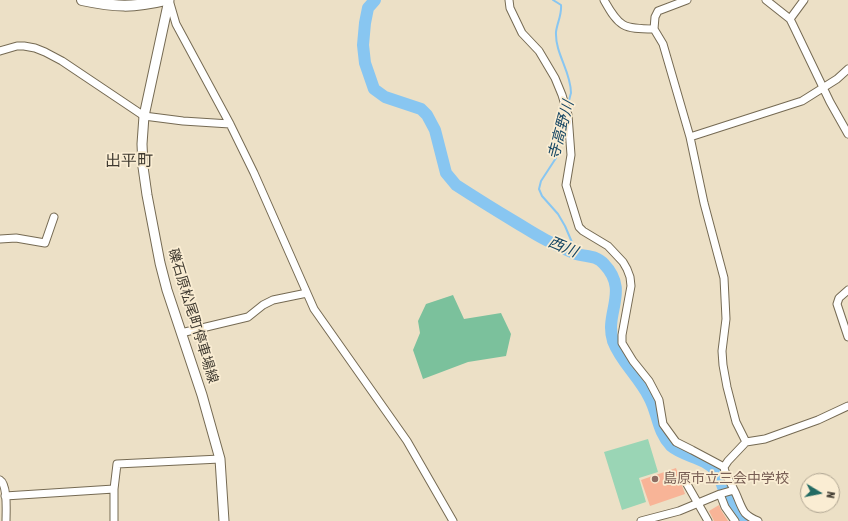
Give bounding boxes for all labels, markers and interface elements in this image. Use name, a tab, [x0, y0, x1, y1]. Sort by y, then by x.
water label: 寺高野川	[545, 99, 577, 161]
district label: 出平町	[105, 151, 153, 171]
water label: 西川	[546, 233, 580, 261]
street label: 礫石原松尾町停車場線	[165, 247, 221, 385]
place label: 島原市立三会中学校	[663, 471, 789, 487]
north arrow	[800, 473, 840, 513]
marker: 島原市立三会中学校	[650, 474, 660, 484]
text: N	[824, 491, 837, 499]

